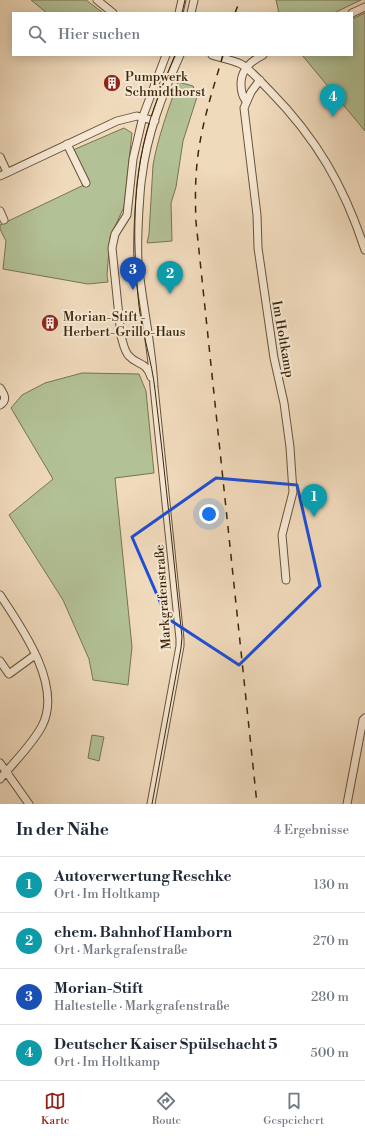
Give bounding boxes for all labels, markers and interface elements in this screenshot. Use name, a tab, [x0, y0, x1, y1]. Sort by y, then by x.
search box	[12, 12, 353, 56]
icon: search	[26, 23, 48, 45]
text: Hier suchen	[58, 25, 140, 44]
place label: Pumpwerk Schmidthorst	[125, 69, 206, 100]
building icon: Pumpwerk Schmidthorst	[102, 73, 122, 93]
pin: 4	[320, 84, 346, 117]
pin: 3	[120, 257, 146, 290]
pin: 2	[157, 261, 183, 294]
street label: Im Holtkamp	[268, 299, 298, 379]
place label: Morian-Stift - Herbert-Grillo-Haus	[63, 309, 186, 340]
building icon: Morian-Stift - Herbert-Grillo-Haus	[40, 313, 60, 333]
pin: 1	[301, 484, 327, 517]
your location	[199, 504, 219, 524]
street label: Markgrafenstraße	[151, 543, 175, 650]
text: In der Nähe	[16, 819, 109, 841]
text: 4 Ergebnisse	[274, 822, 349, 838]
text: Autoverwertung Reschke	[54, 867, 231, 886]
text: 1	[26, 877, 32, 893]
text: 130 m	[314, 877, 349, 893]
text: Ort · Im Holtkamp	[54, 886, 160, 902]
text: ehem. Bahnhof Hamborn	[54, 923, 232, 942]
text: 2	[25, 933, 33, 949]
text: 270 m	[313, 933, 349, 949]
text: Ort · Markgrafenstraße	[54, 942, 188, 958]
text: Morian-Stift	[54, 979, 143, 998]
text: 3	[25, 989, 33, 1005]
text: 280 m	[311, 989, 349, 1005]
text: Haltestelle · Markgrafenstraße	[54, 998, 230, 1014]
text: Deutscher Kaiser Spülschacht 5	[54, 1035, 278, 1054]
text: 4	[25, 1045, 33, 1061]
text: 500 m	[311, 1045, 349, 1061]
text: Ort · Im Holtkamp	[54, 1054, 160, 1070]
tab: Karte	[41, 1090, 70, 1128]
tab: Route	[152, 1090, 181, 1128]
tab: Gespeichert	[263, 1090, 324, 1128]

